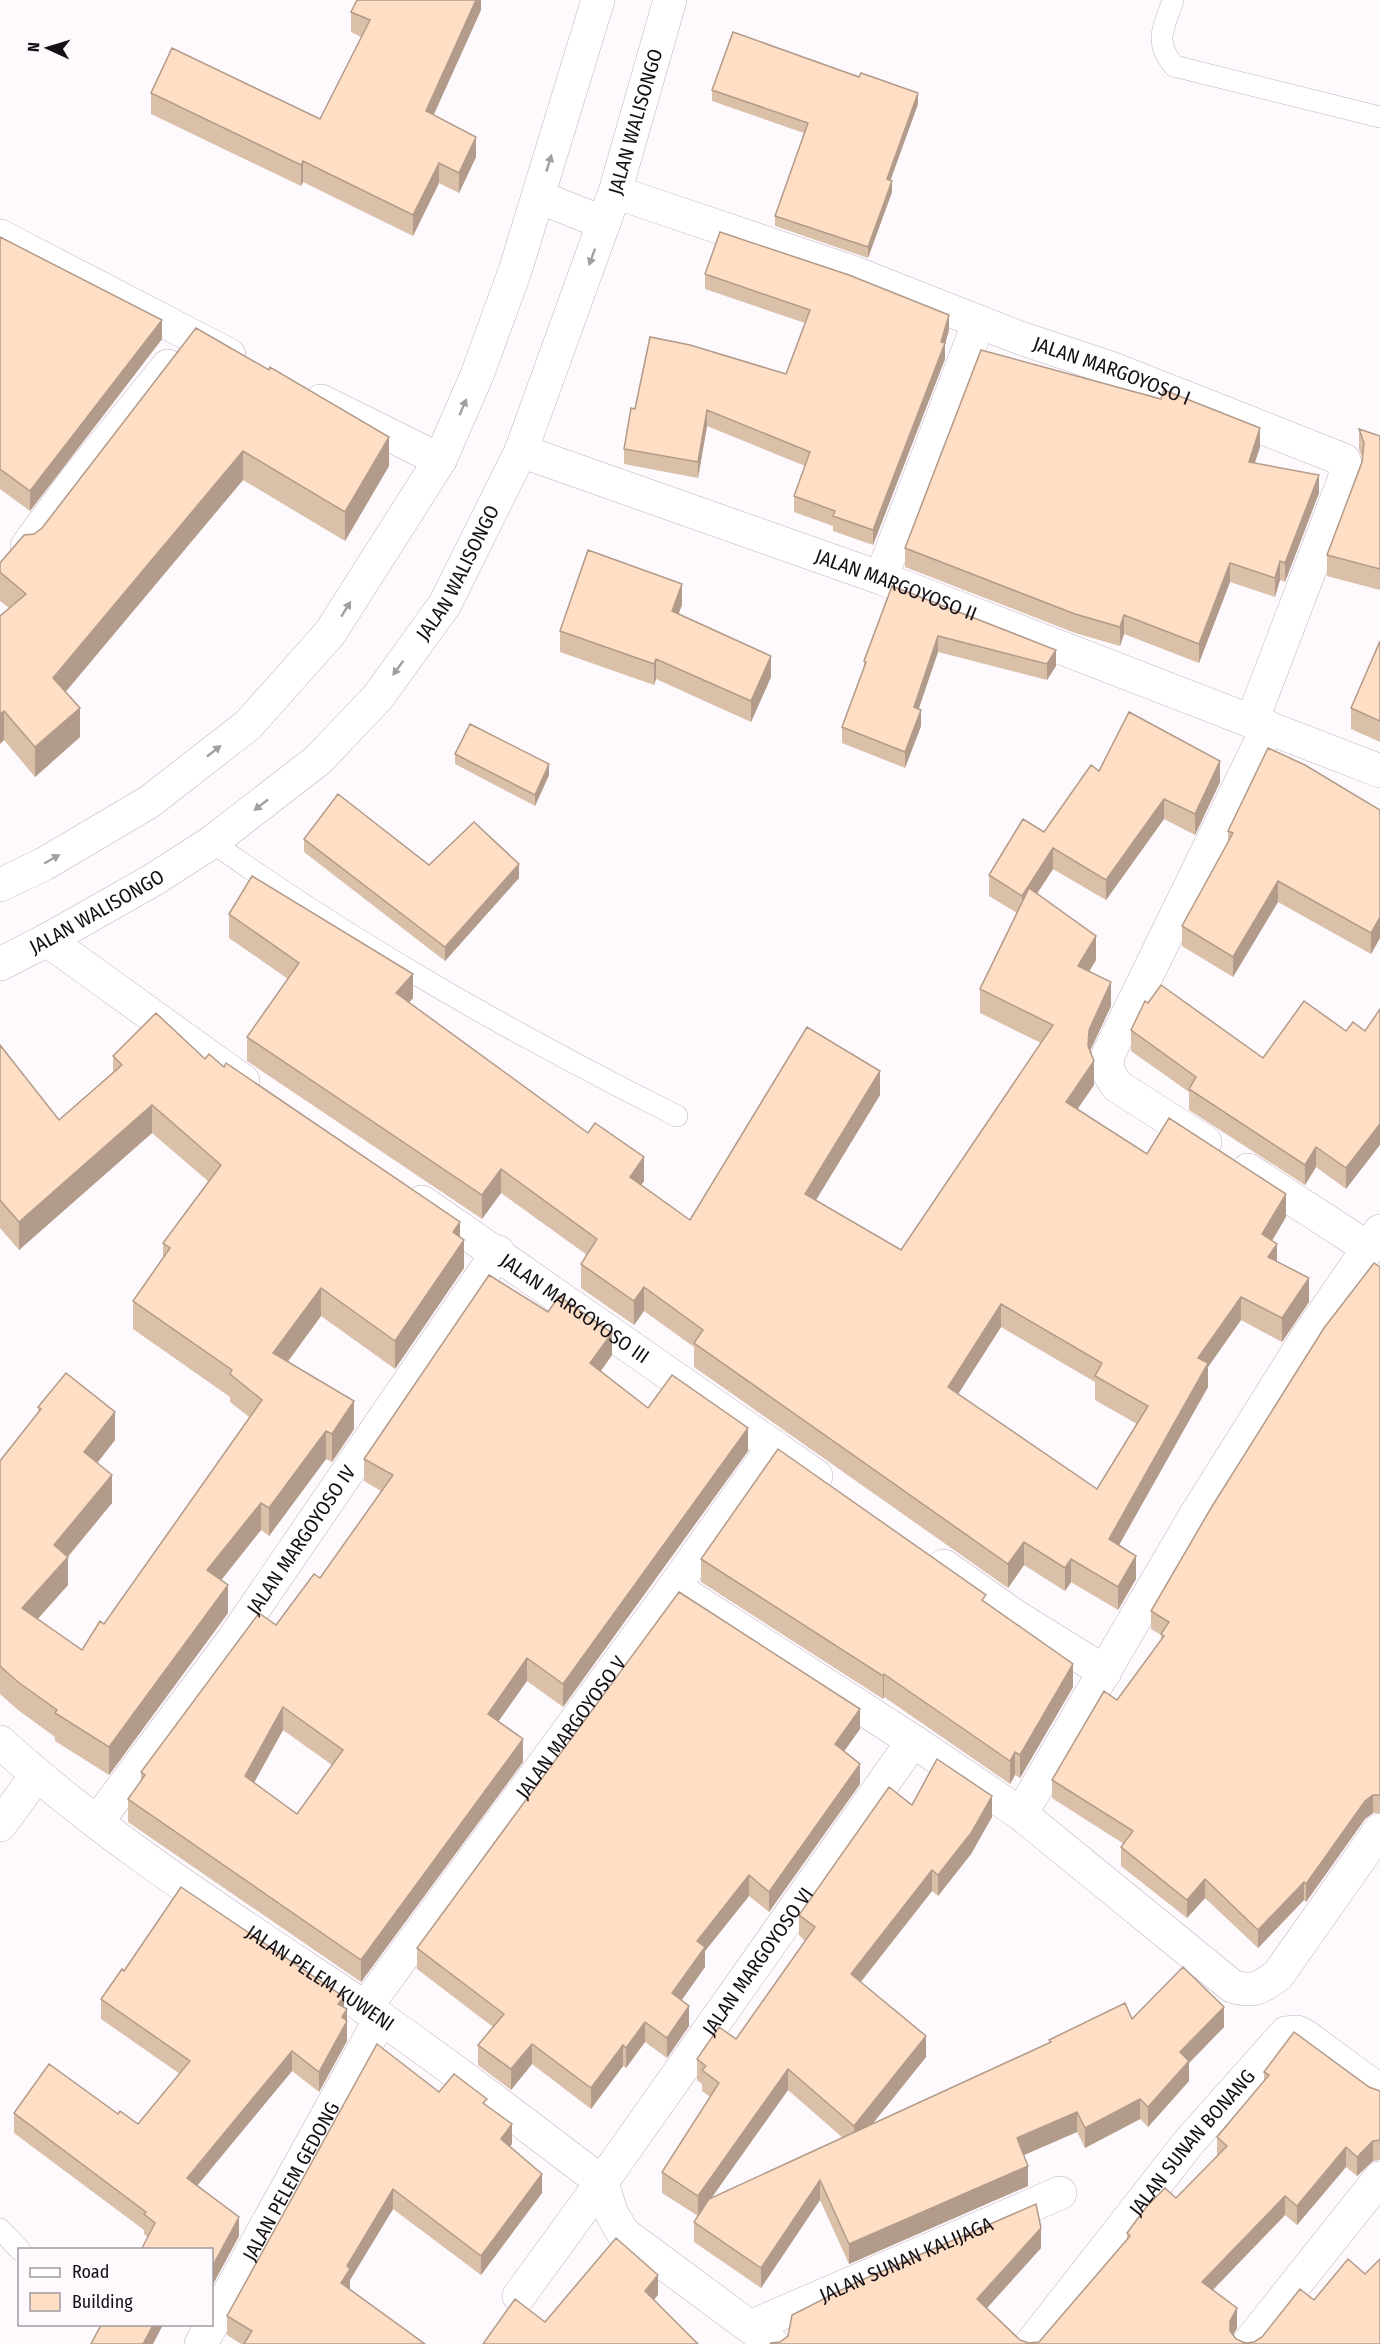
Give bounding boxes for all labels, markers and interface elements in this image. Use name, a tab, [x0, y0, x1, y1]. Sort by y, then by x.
north arrow	[18, 18, 78, 78]
text: N	[24, 42, 43, 52]
street label: JALAN WALISONGO	[603, 46, 667, 197]
one-way arrow	[545, 154, 554, 172]
one-way arrow	[586, 248, 596, 266]
street label: JALAN MARGOYOSO I	[1030, 331, 1194, 410]
one-way arrow	[459, 398, 468, 415]
street label: JALAN WALISONGO	[411, 501, 504, 645]
street label: JALAN MARGOYOSO II	[812, 544, 980, 626]
one-way arrow	[340, 601, 351, 617]
one-way arrow	[393, 661, 405, 676]
one-way arrow	[207, 746, 222, 758]
one-way arrow	[253, 798, 268, 810]
one-way arrow	[44, 854, 61, 864]
street label: JALAN WALISONGO	[25, 864, 168, 959]
street label: JALAN MARGOYOSO III	[496, 1248, 654, 1368]
street label: JALAN MARGOYOSO IV	[241, 1460, 361, 1619]
street label: JALAN MARGOYOSO V	[511, 1651, 631, 1803]
street label: JALAN MARGOYOSO VI	[697, 1883, 818, 2040]
street label: JALAN PELEM KUWENI	[242, 1920, 399, 2036]
street label: JALAN SUNAN BONANG	[1124, 2064, 1260, 2220]
street label: JALAN PELEM GEDONG	[237, 2097, 344, 2265]
street label: JALAN SUNAN KALIJAGA	[816, 2211, 997, 2308]
legend	[18, 2248, 213, 2326]
text: Road	[72, 2261, 109, 2283]
text: Building	[72, 2291, 133, 2313]

